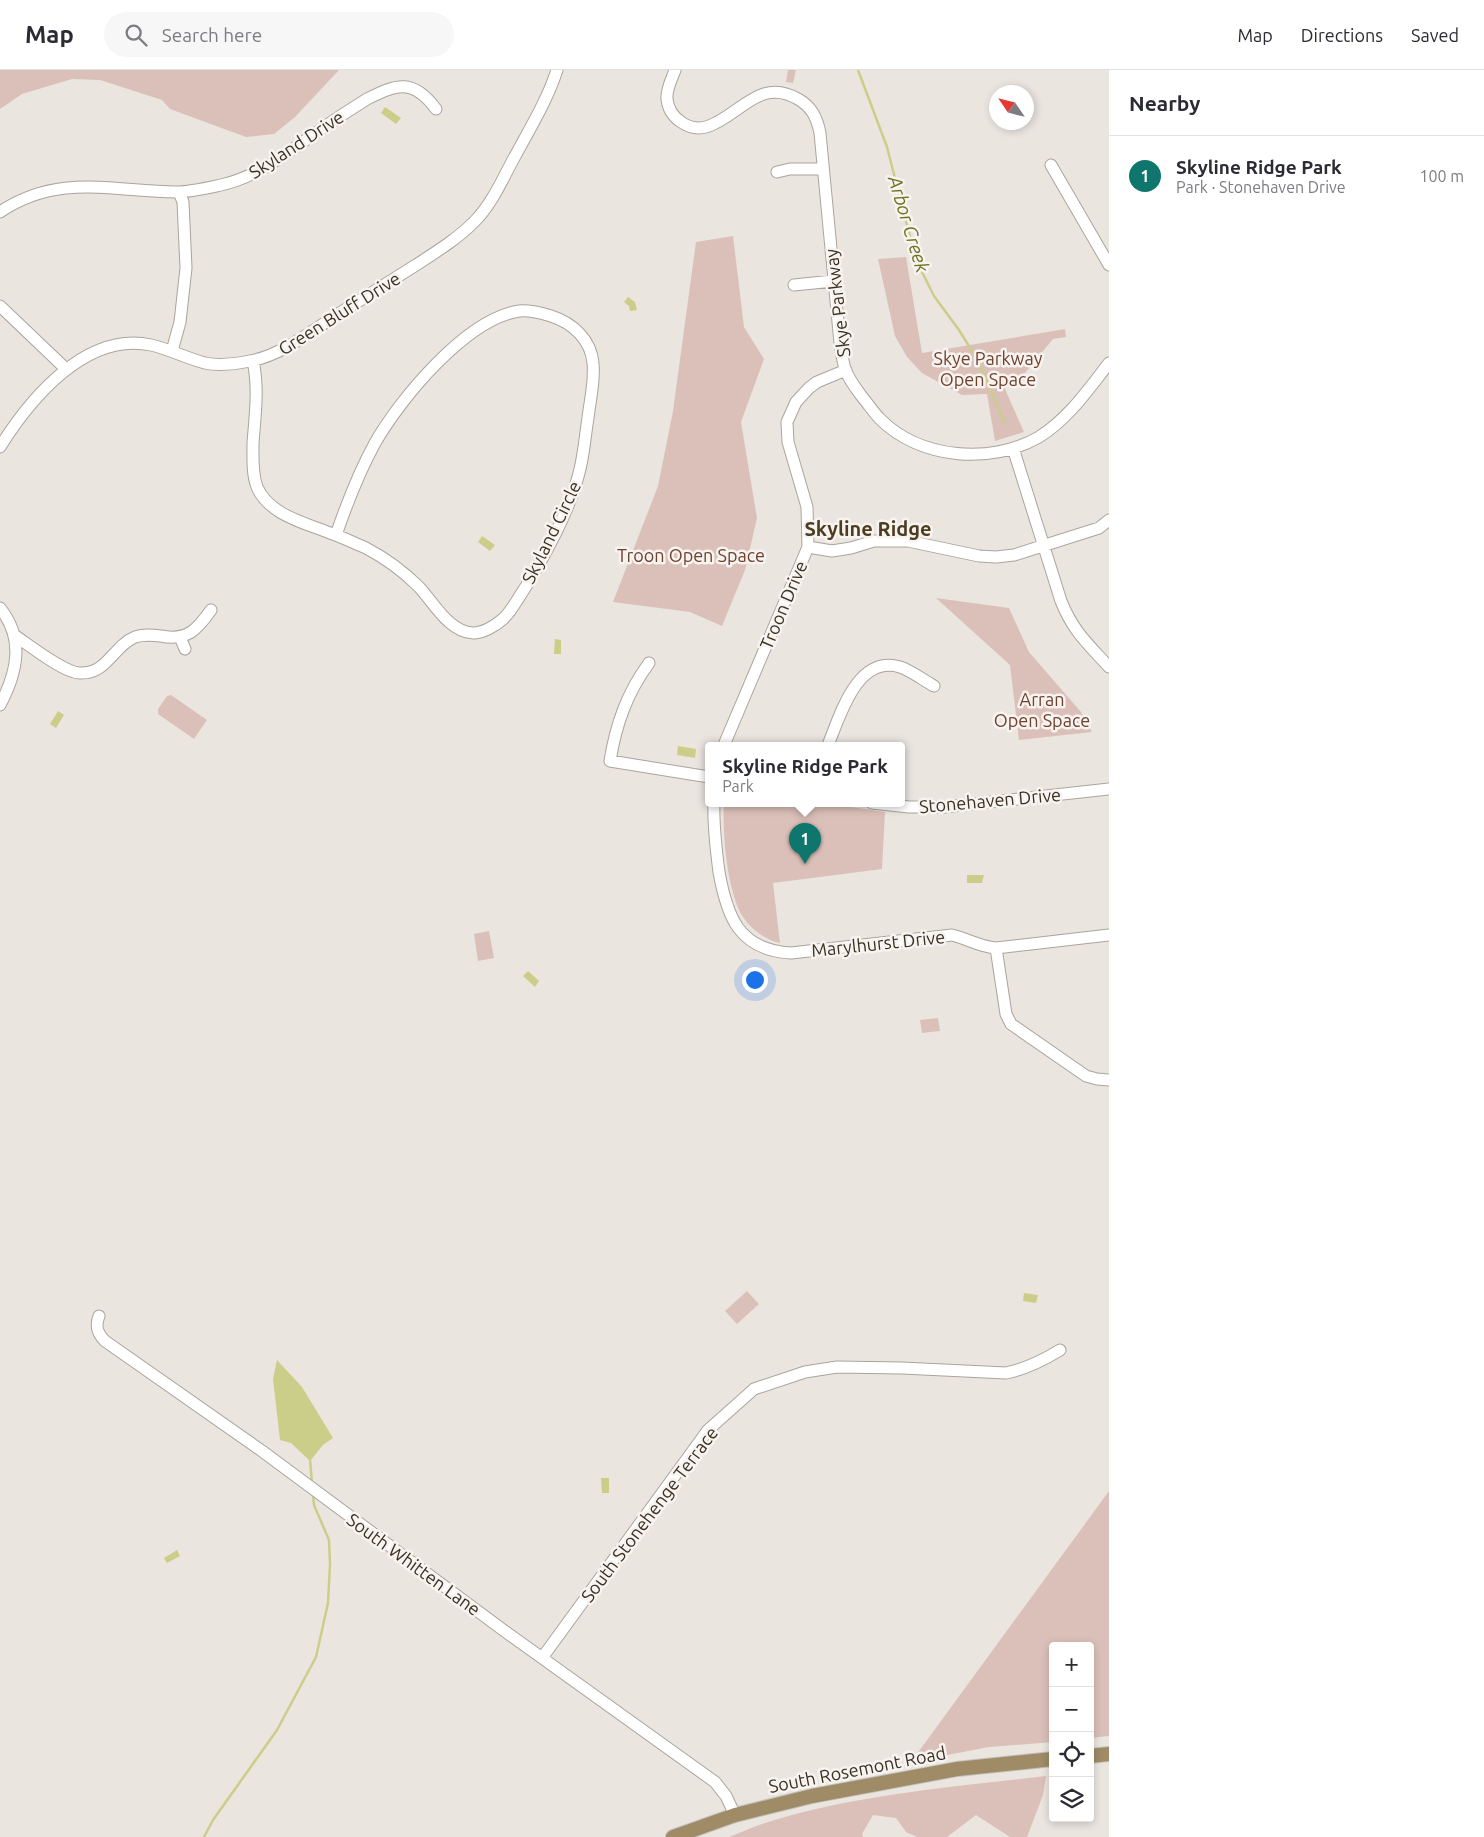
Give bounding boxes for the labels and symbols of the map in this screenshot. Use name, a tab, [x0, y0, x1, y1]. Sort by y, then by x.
north arrow	[989, 85, 1034, 130]
street label: Skyland Drive	[245, 106, 347, 182]
water label: Arbor Creek	[884, 172, 934, 275]
street label: Skye Parkway	[820, 247, 854, 358]
street label: Green Bluff Drive	[274, 267, 404, 359]
park label: Skye Parkway Open Space	[934, 348, 1043, 389]
street label: Skyland Circle	[518, 478, 584, 586]
district label: Skyline Ridge	[804, 517, 932, 540]
park label: Troon Open Space	[617, 545, 765, 565]
street label: Troon Drive	[755, 558, 811, 652]
park label: Arran Open Space	[994, 689, 1090, 730]
street label: Stonehaven Drive	[918, 784, 1062, 816]
pin: 1	[789, 823, 821, 864]
street label: Marylhurst Drive	[810, 926, 946, 960]
your location	[742, 967, 768, 993]
street label: South Stonehenge Terrace	[577, 1423, 721, 1605]
street label: South Whitten Lane	[343, 1509, 485, 1619]
street label: South Rosemont Road	[767, 1742, 947, 1796]

